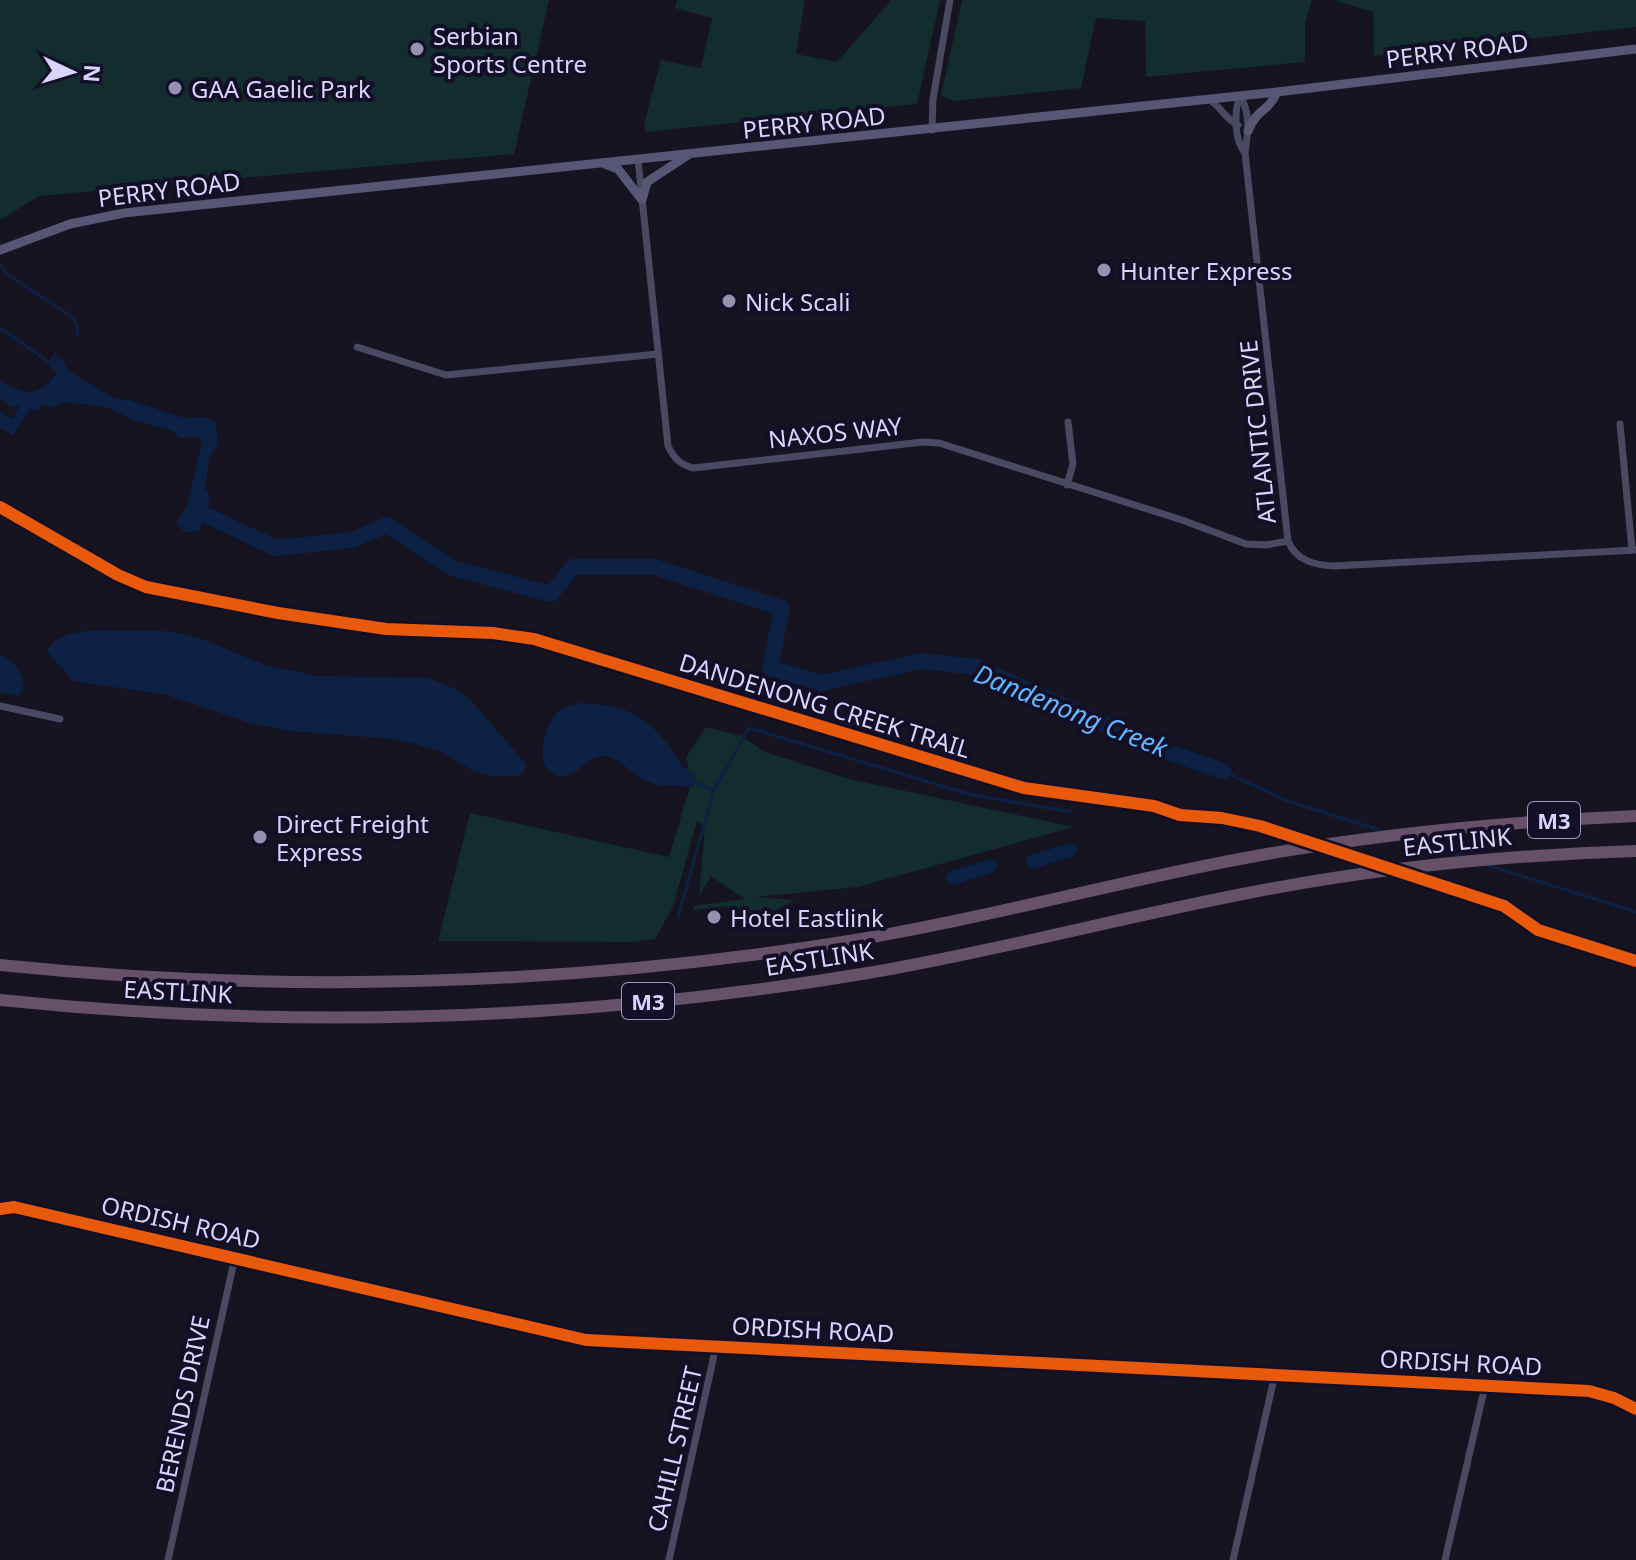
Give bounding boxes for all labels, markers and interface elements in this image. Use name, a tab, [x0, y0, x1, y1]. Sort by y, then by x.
place label: Serbian Sports Centre	[433, 19, 587, 80]
street label: PERRY ROAD	[1384, 25, 1530, 75]
north arrow	[32, 32, 112, 112]
marker: Serbian Sports Centre	[408, 40, 426, 58]
text: N	[77, 63, 109, 83]
place label: GAA Gaelic Park	[191, 72, 371, 105]
marker: GAA Gaelic Park	[166, 79, 184, 97]
street label: PERRY ROAD	[741, 98, 887, 146]
street label: PERRY ROAD	[96, 164, 242, 214]
place label: Hunter Express	[1120, 254, 1293, 287]
marker: Hunter Express	[1095, 261, 1113, 279]
place label: Nick Scali	[745, 285, 851, 318]
marker: Nick Scali	[720, 292, 738, 310]
street label: ATLANTIC DRIVE	[1231, 339, 1283, 525]
street label: NAXOS WAY	[767, 409, 904, 455]
street label: DANDENONG CREEK TRAIL	[675, 645, 975, 765]
water label: Dandenong Creek	[969, 655, 1174, 766]
road number: M3	[1528, 802, 1580, 838]
place label: Direct Freight Express	[276, 807, 429, 868]
street label: EASTLINK	[1401, 819, 1513, 863]
marker: Direct Freight Express	[251, 828, 269, 846]
place label: Hotel Eastlink	[730, 901, 884, 934]
marker: Hotel Eastlink	[705, 908, 723, 926]
street label: EASTLINK	[763, 933, 876, 983]
street label: EASTLINK	[123, 972, 233, 1010]
road number: M3	[622, 983, 674, 1019]
street label: ORDISH ROAD	[98, 1188, 264, 1256]
street label: ORDISH ROAD	[731, 1308, 895, 1350]
street label: BERENDS DRIVE	[147, 1312, 217, 1496]
street label: ORDISH ROAD	[1379, 1341, 1543, 1383]
street label: CAHILL STREET	[639, 1362, 709, 1535]

